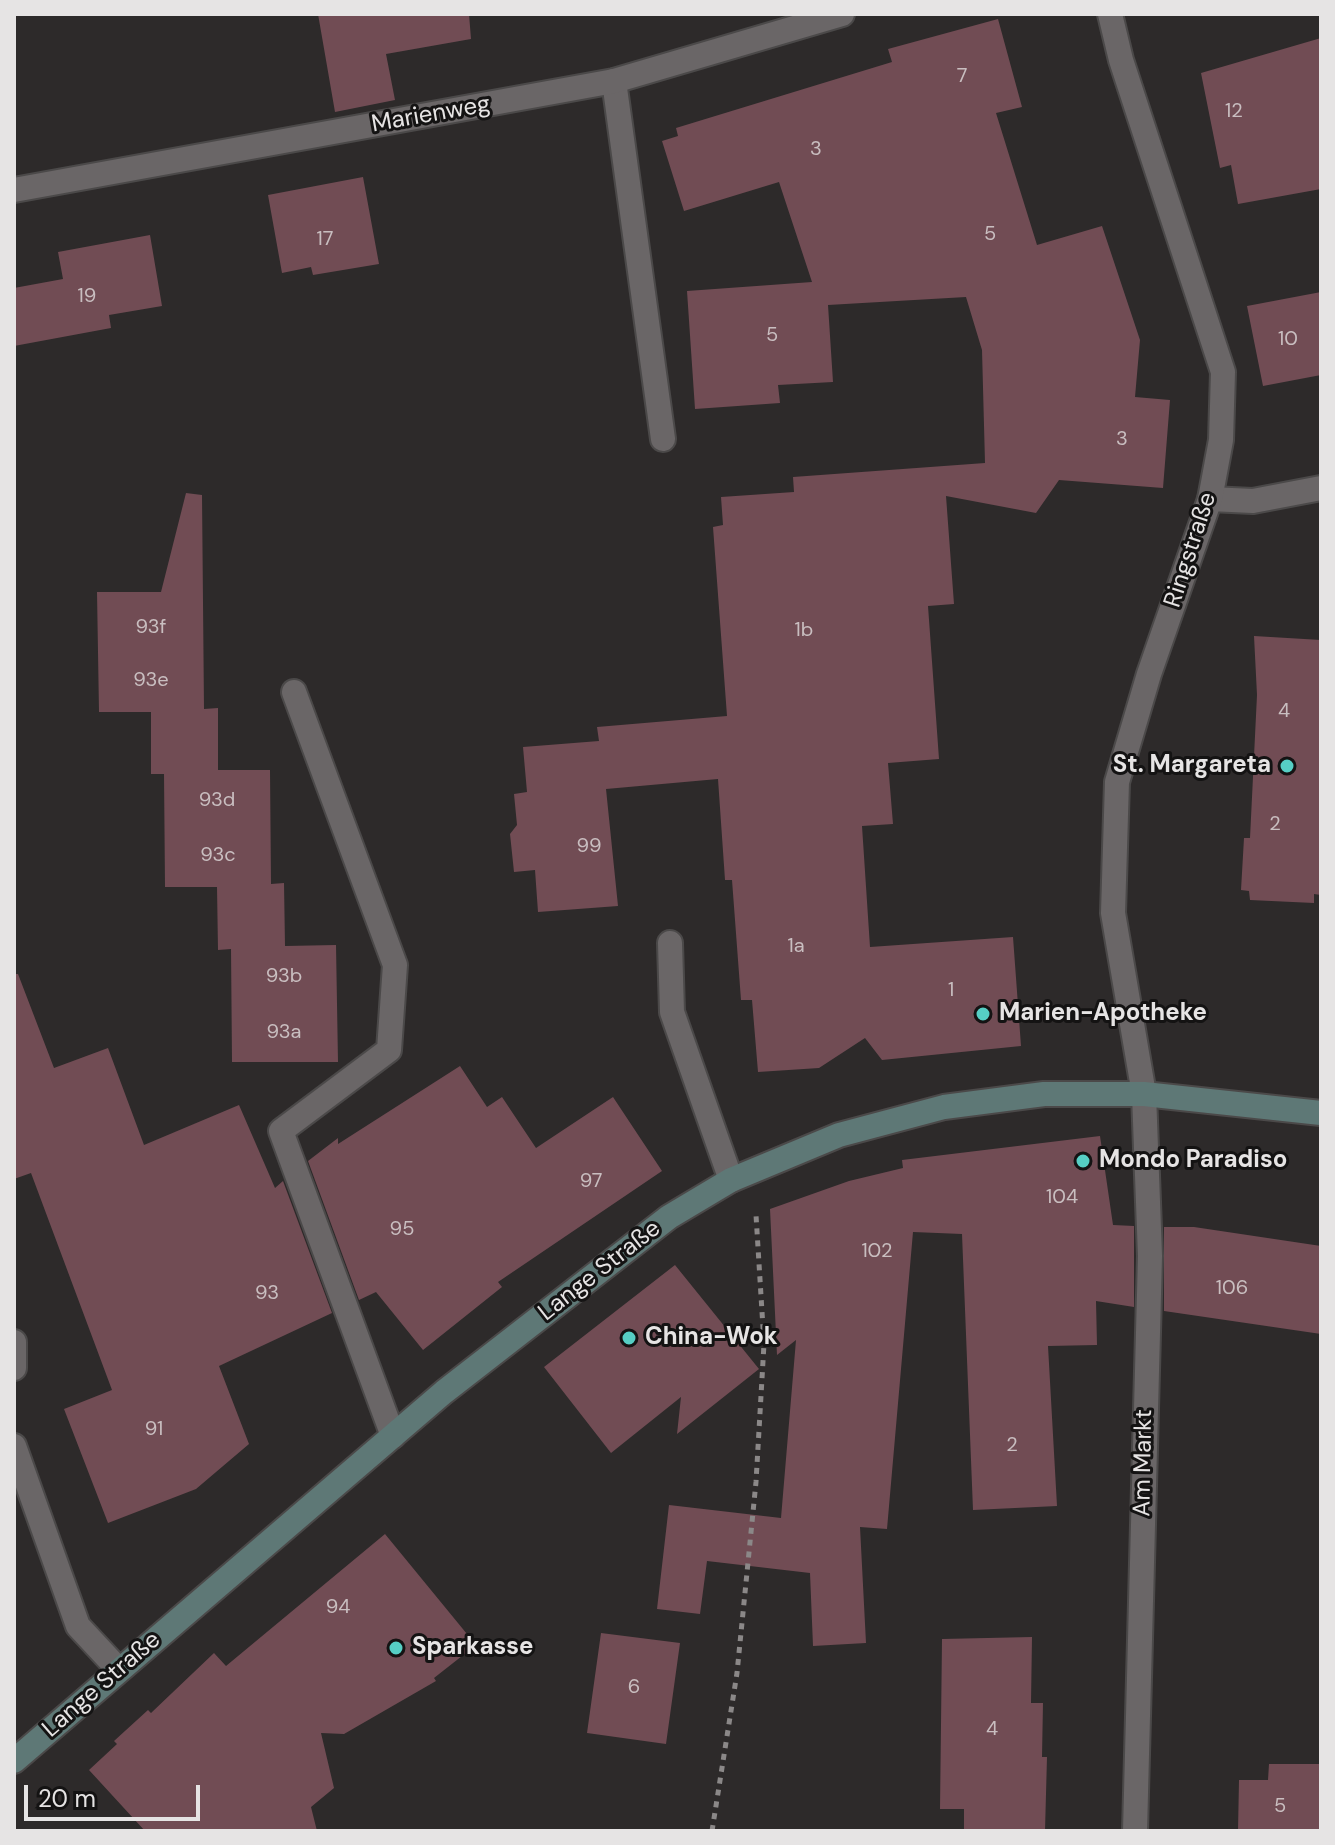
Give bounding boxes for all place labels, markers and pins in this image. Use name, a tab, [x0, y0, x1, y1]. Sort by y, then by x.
place label: St. Margareta	[1113, 752, 1271, 780]
marker: St. Margareta	[1278, 757, 1296, 775]
place label: Marien-Apotheke	[999, 1000, 1207, 1028]
marker: Marien-Apotheke	[974, 1005, 992, 1023]
place label: Mondo Paradiso	[1099, 1147, 1287, 1175]
marker: Mondo Paradiso	[1074, 1152, 1092, 1170]
place label: China-Wok	[645, 1324, 778, 1352]
marker: China-Wok	[620, 1329, 638, 1347]
place label: Sparkasse	[412, 1634, 534, 1662]
marker: Sparkasse	[387, 1639, 405, 1657]

